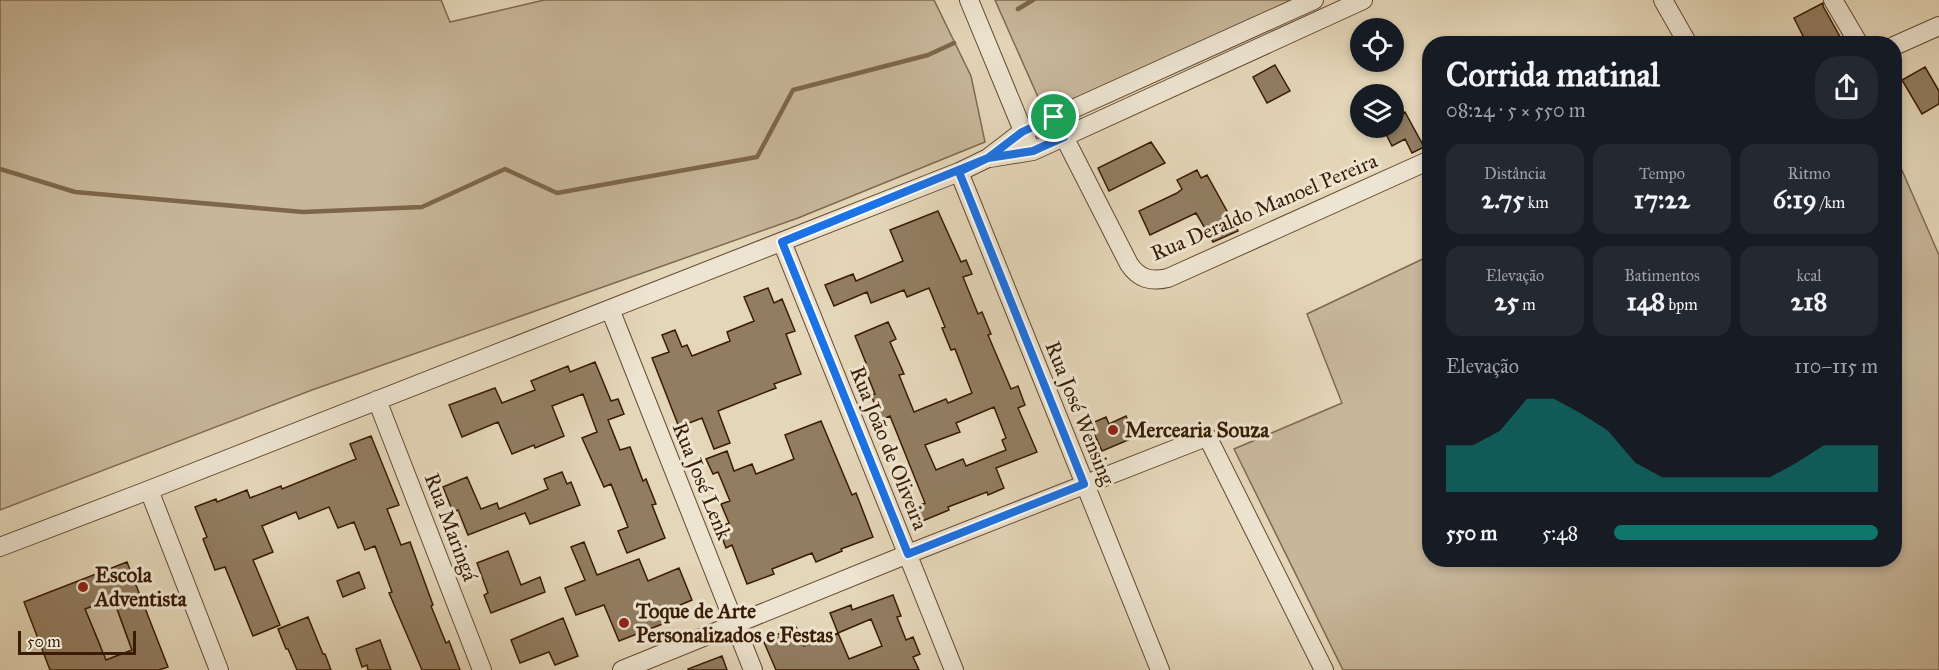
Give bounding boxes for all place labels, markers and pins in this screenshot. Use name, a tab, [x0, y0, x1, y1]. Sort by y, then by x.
pin	[1028, 91, 1079, 142]
place label: Mercearia Souza	[1125, 417, 1270, 443]
marker: Mercearia Souza	[1106, 423, 1120, 437]
place label: Escola Adventista	[93, 562, 188, 612]
marker: Escola Adventista	[76, 580, 90, 594]
place label: Toque de Arte Personalizados e Festas	[635, 598, 833, 648]
marker: Toque de Arte Personalizados e Festas	[617, 616, 631, 630]

